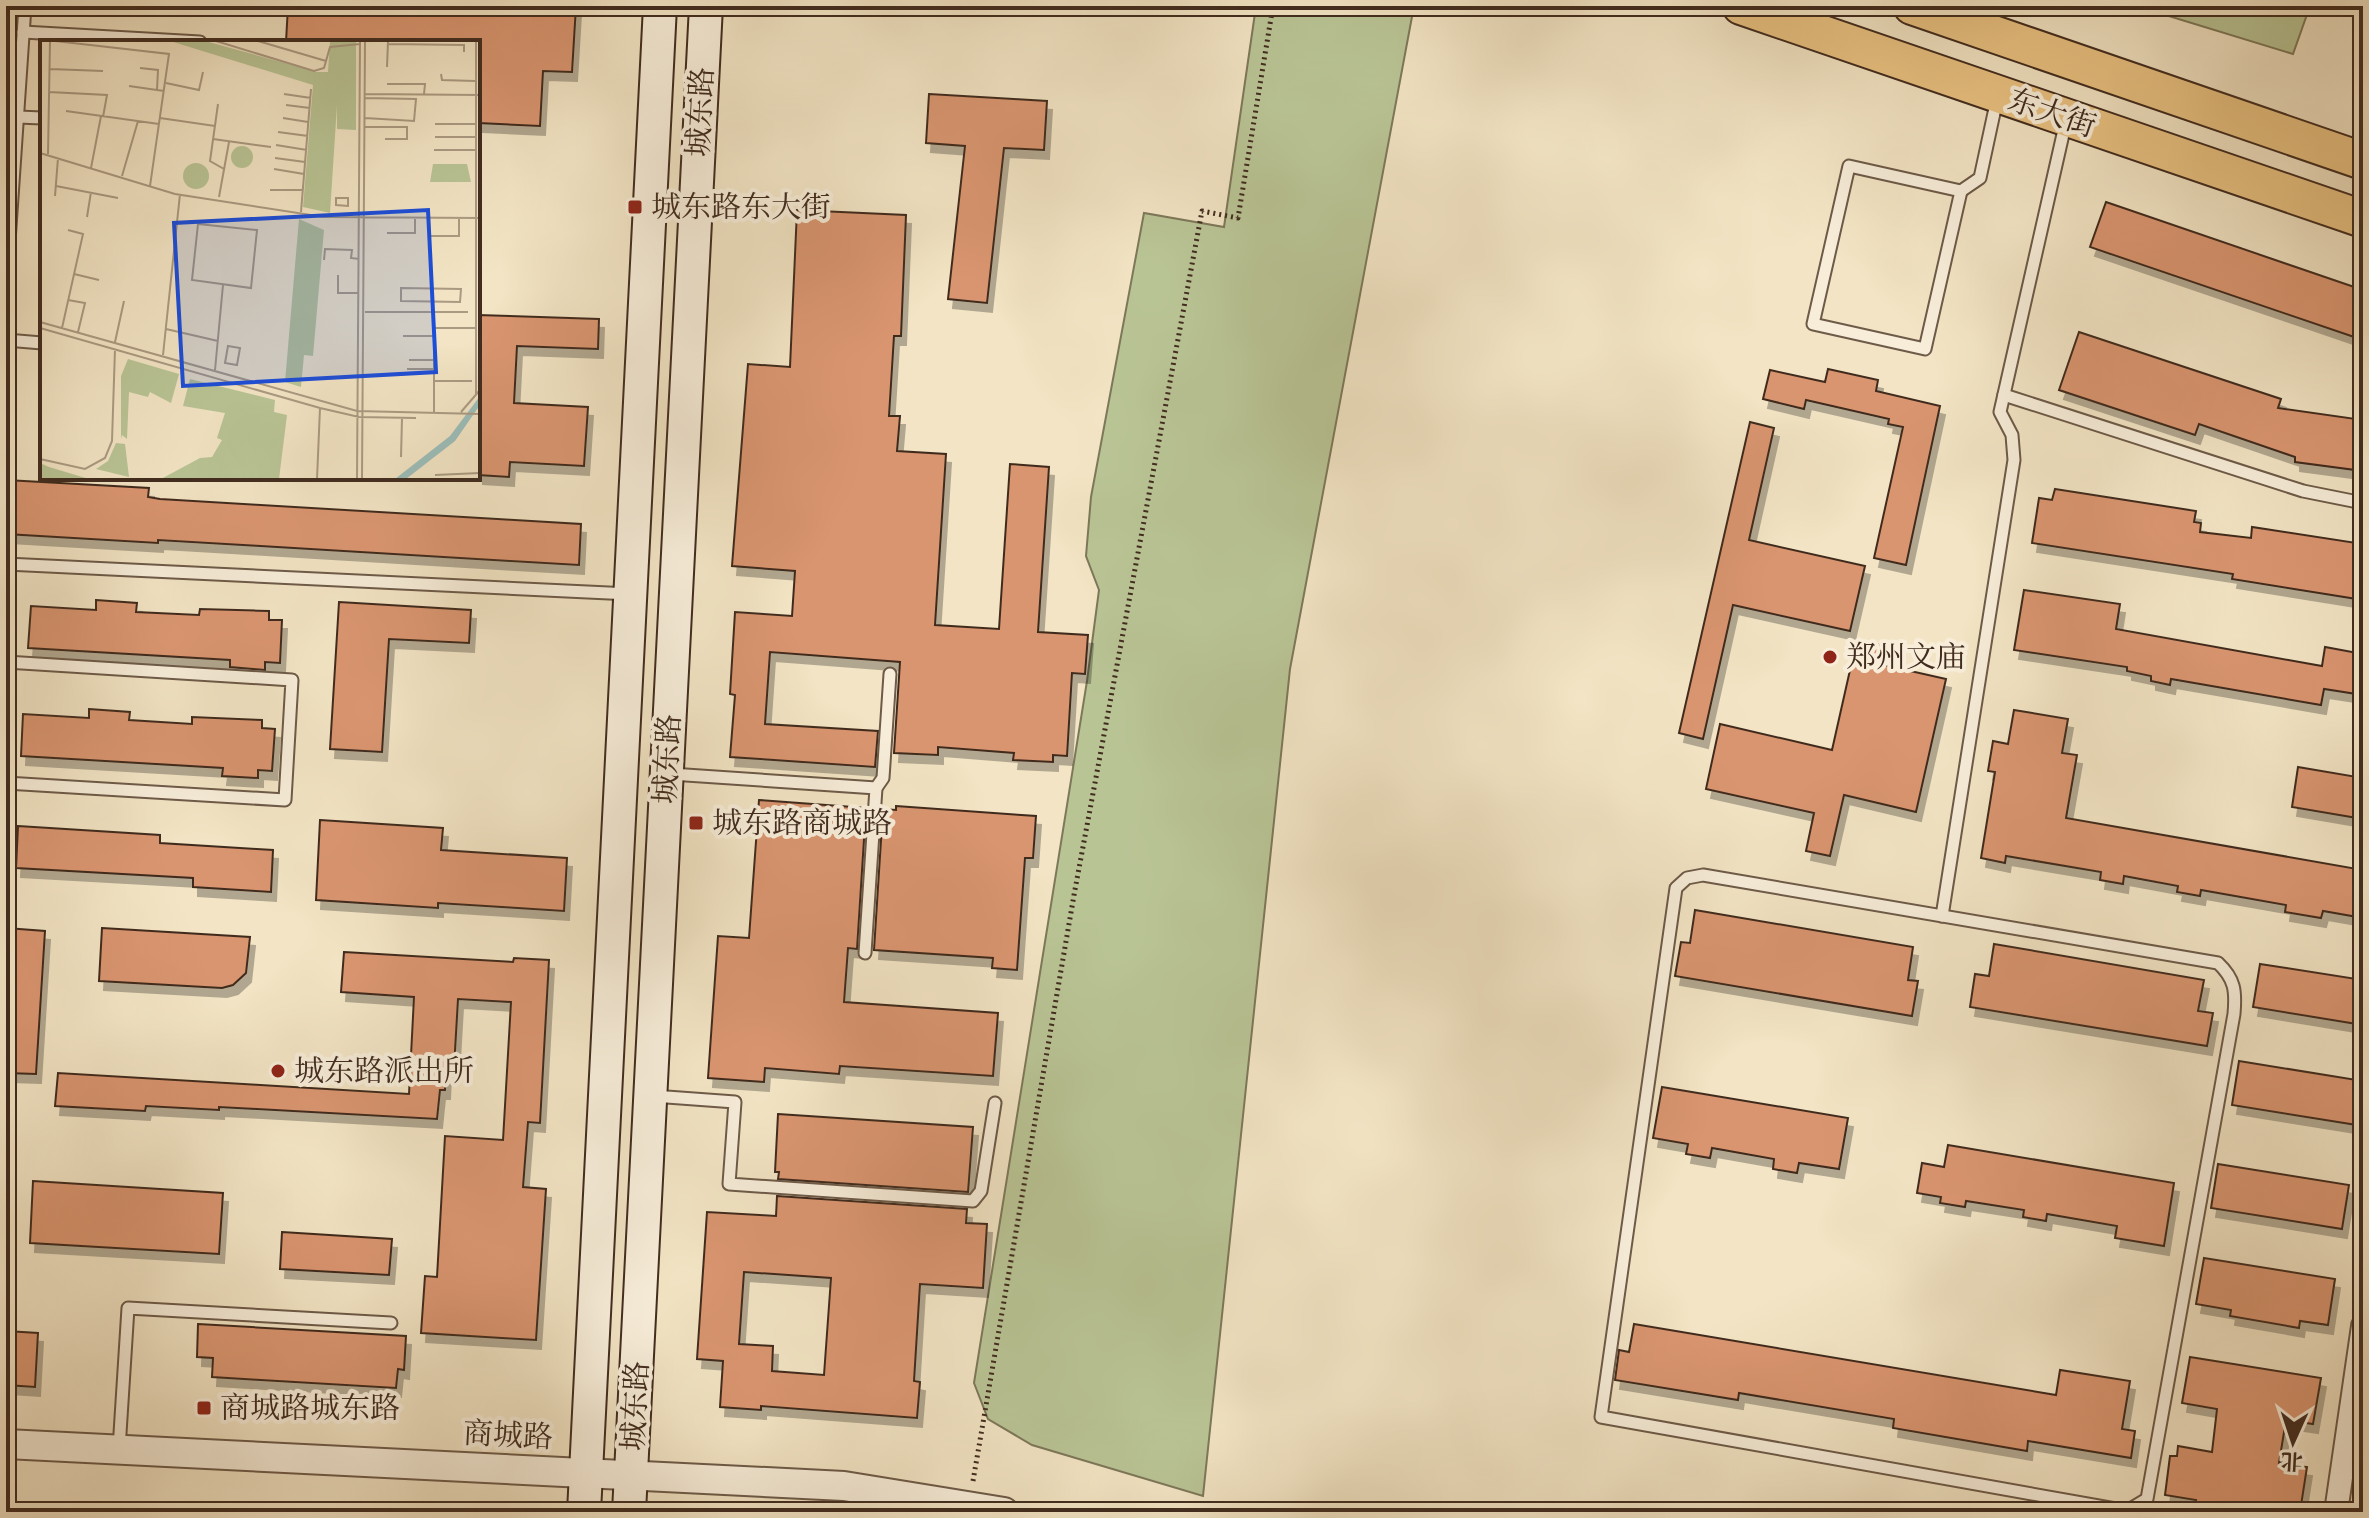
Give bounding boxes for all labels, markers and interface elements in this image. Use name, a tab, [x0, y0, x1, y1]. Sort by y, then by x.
inset map	[40, 40, 480, 480]
street label: 城东路	[680, 66, 720, 158]
street label: 东大街	[2004, 81, 2100, 145]
place label: 城东路东大街	[651, 189, 831, 225]
marker: 城东路东大街	[626, 198, 644, 216]
place label: 郑州文庙	[1846, 639, 1966, 675]
marker: 郑州文庙	[1821, 648, 1839, 666]
street label: 城东路	[647, 713, 687, 805]
place label: 城东路商城路	[712, 805, 892, 841]
marker: 城东路商城路	[687, 814, 705, 832]
place label: 城东路派出所	[294, 1053, 474, 1089]
marker: 城东路派出所	[269, 1062, 287, 1080]
street label: 城东路	[615, 1360, 655, 1452]
place label: 商城路城东路	[220, 1390, 400, 1426]
marker: 商城路城东路	[195, 1399, 213, 1417]
north arrow	[2253, 1402, 2333, 1482]
street label: 商城路	[462, 1415, 554, 1455]
text: 北	[2280, 1447, 2304, 1476]

